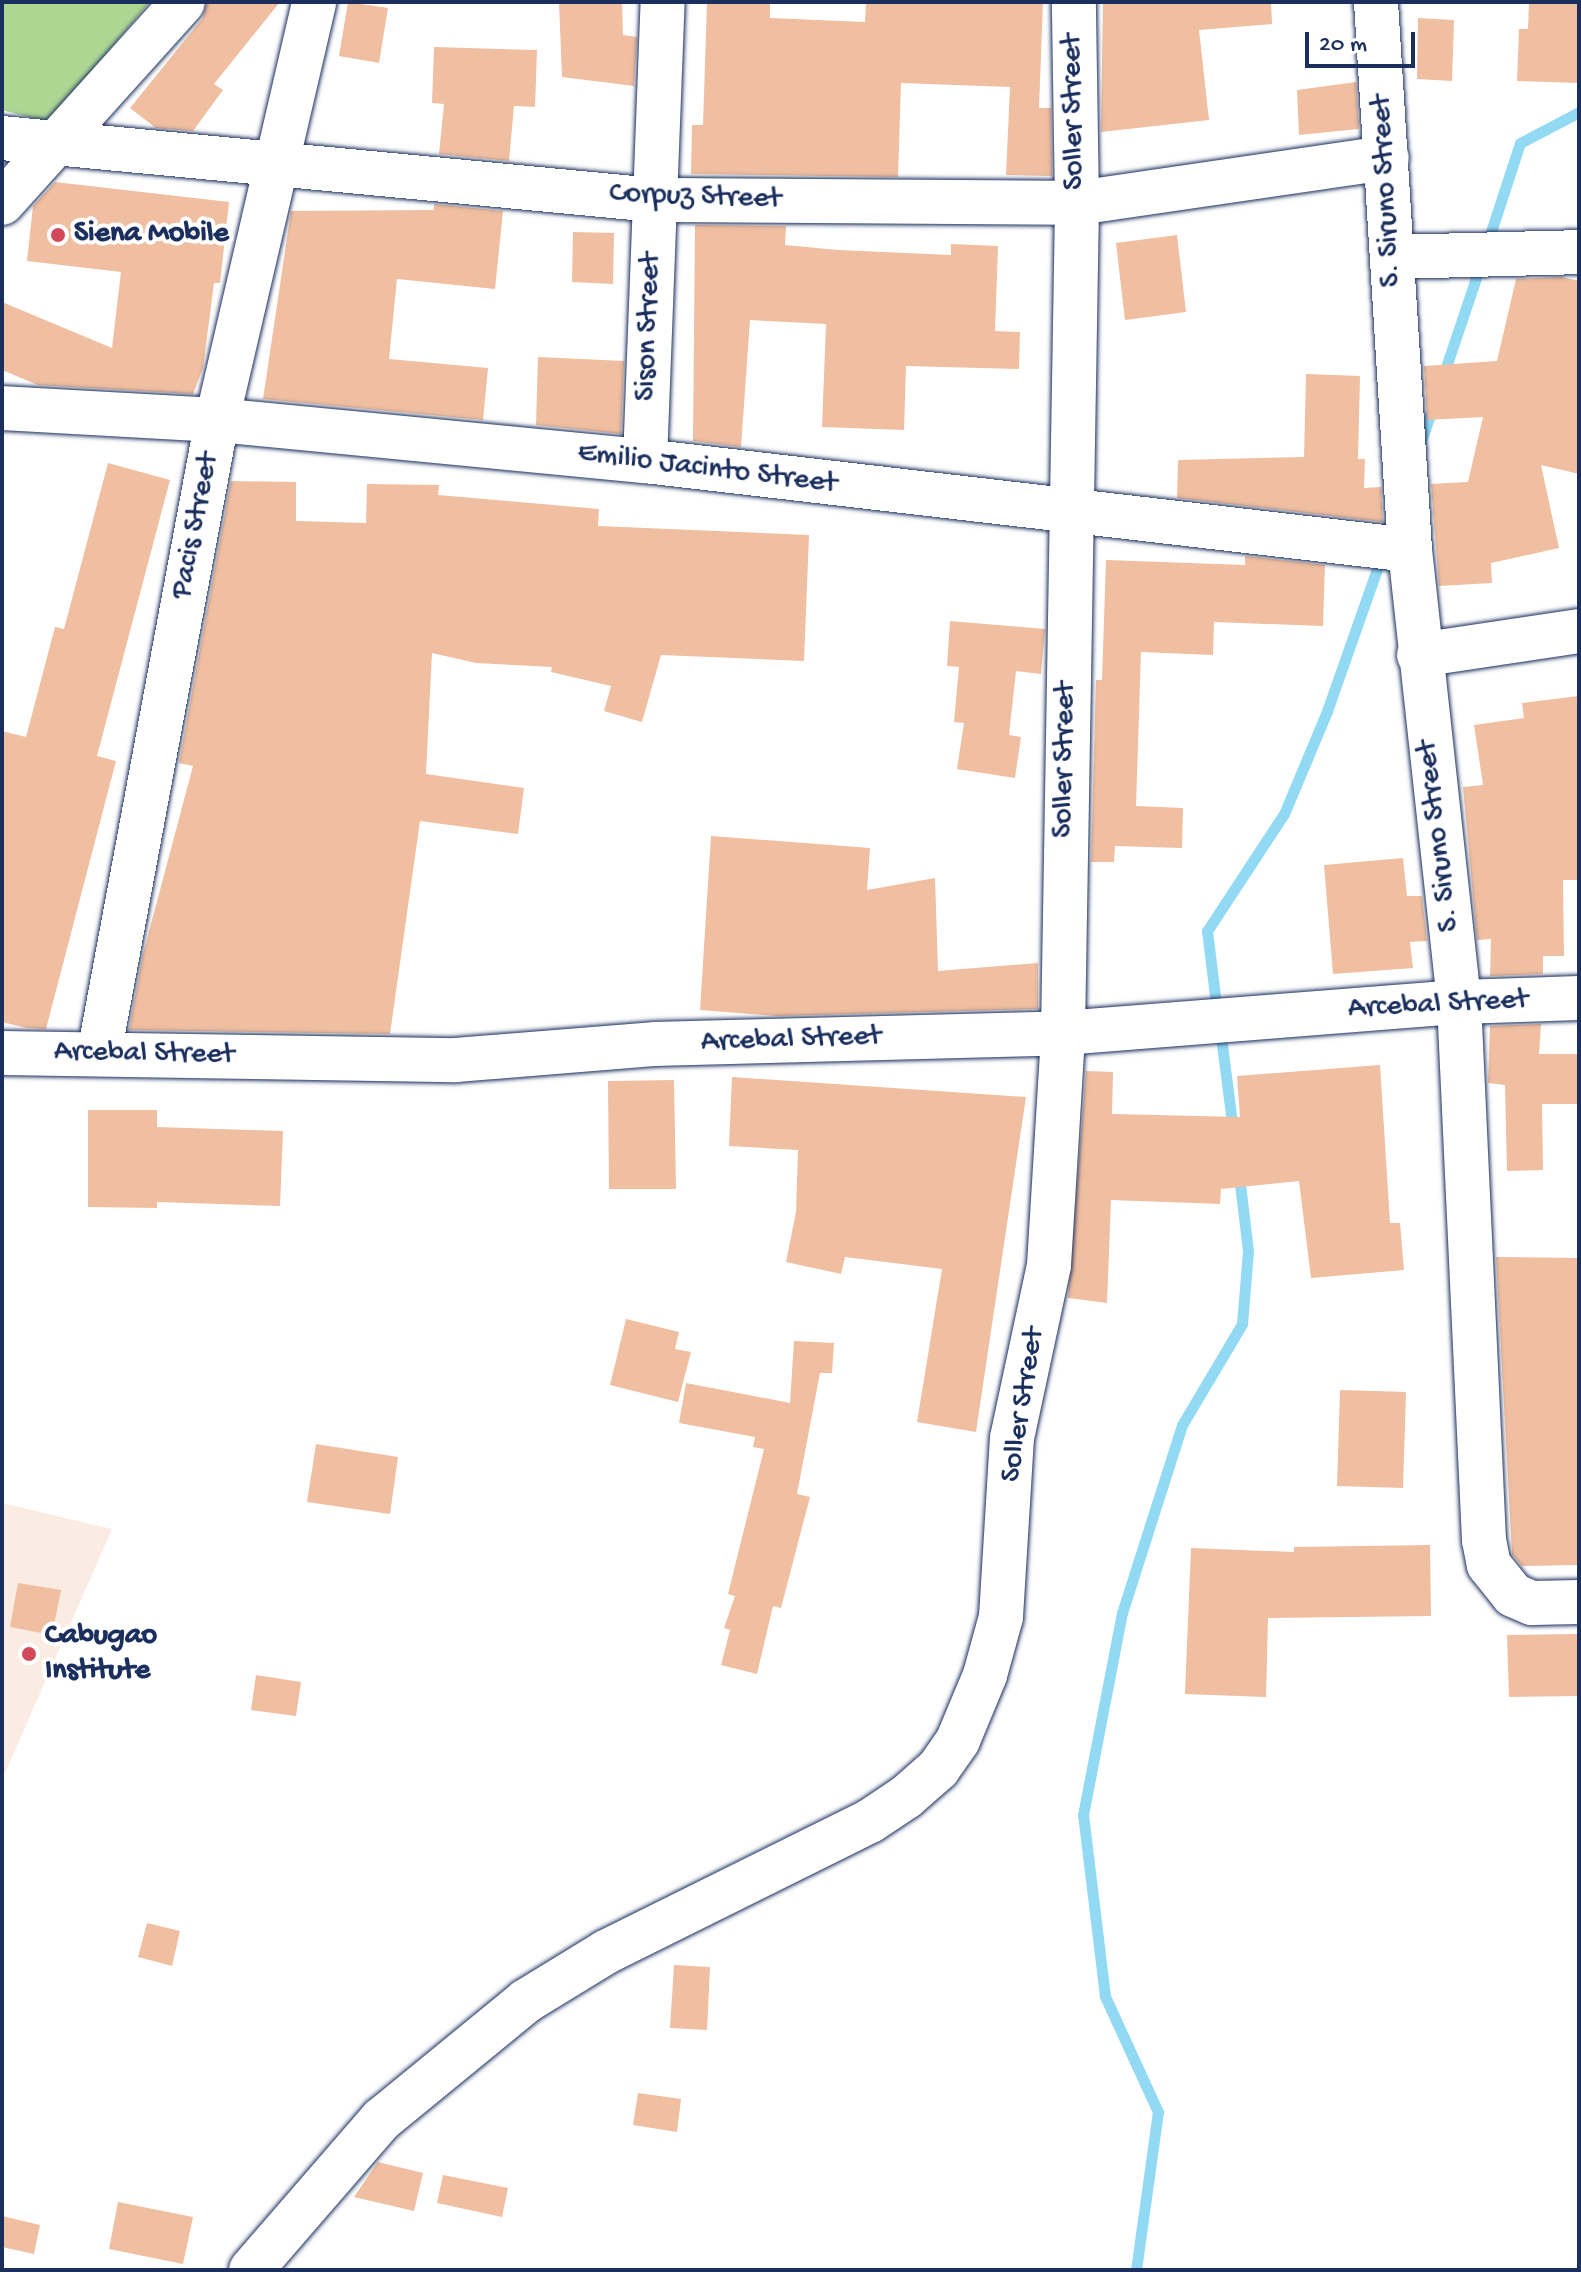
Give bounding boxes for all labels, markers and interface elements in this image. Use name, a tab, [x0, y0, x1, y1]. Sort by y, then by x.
scale bar	[1309, 16, 1419, 66]
text: 20 m	[1319, 31, 1367, 60]
street label: Soller Street	[1056, 34, 1094, 190]
street label: S. Siruno Street	[1365, 94, 1411, 288]
street label: Corpuz Street	[609, 177, 781, 219]
place label: Siena Mobile	[74, 217, 229, 253]
marker: Siena Mobile	[49, 226, 67, 244]
street label: Sison Street	[629, 252, 671, 402]
street label: Emilio Jacinto Street	[575, 436, 839, 504]
street label: Pacis Street	[165, 450, 229, 602]
street label: Soller Street	[1047, 682, 1085, 838]
street label: S. Siruno Street	[1410, 738, 1470, 934]
street label: Arcebal Street	[1347, 983, 1529, 1029]
street label: Arcebal Street	[700, 1020, 882, 1062]
street label: Arcebal Street	[54, 1035, 234, 1075]
street label: Soller Street	[994, 1325, 1054, 1485]
place label: Cabugao Institute	[45, 1619, 157, 1690]
marker: Cabugao Institute	[20, 1645, 38, 1663]

